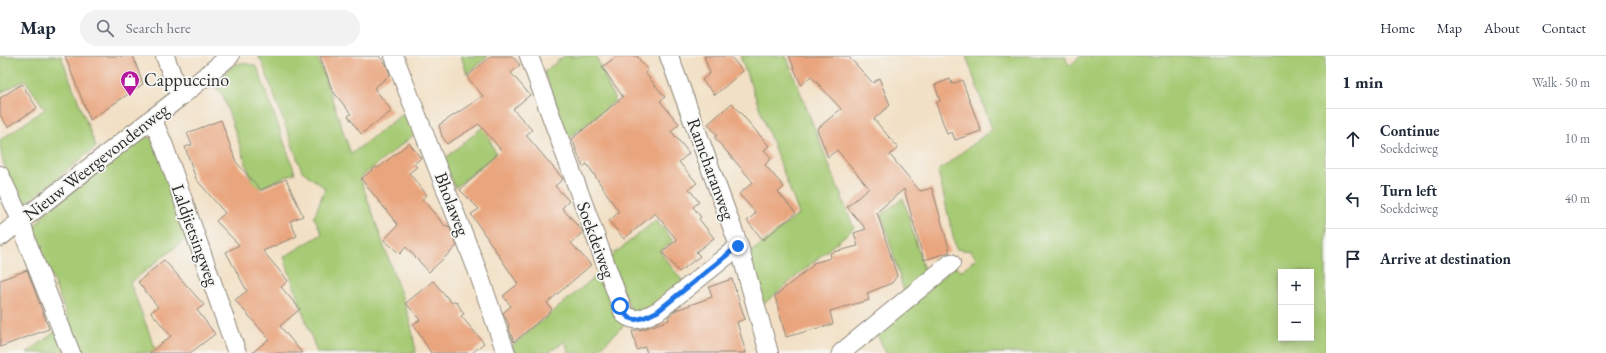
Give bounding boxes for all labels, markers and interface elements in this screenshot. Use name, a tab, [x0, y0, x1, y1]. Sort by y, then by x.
search box	[80, 10, 360, 46]
text: Map	[20, 15, 56, 40]
icon: search	[94, 17, 116, 39]
text: Search here	[126, 18, 191, 37]
text: Home	[1380, 19, 1415, 37]
text: Map	[1437, 19, 1462, 37]
text: About	[1484, 19, 1520, 37]
text: Contact	[1542, 19, 1586, 37]
place label: Cappuccino	[144, 68, 229, 91]
shop icon: Cappuccino	[119, 69, 141, 97]
text: 1 min	[1342, 71, 1383, 93]
text: Walk · 50 m	[1532, 74, 1590, 91]
street label: Nieuw Weergevondenweg	[18, 98, 173, 226]
street label: Ramcharanweg	[682, 115, 741, 223]
text: Continue	[1380, 121, 1440, 140]
icon: ahead	[1342, 128, 1364, 150]
text: 10 m	[1565, 130, 1590, 147]
text: Soekdeiweg	[1380, 140, 1438, 157]
street label: Bholaweg	[430, 169, 475, 239]
street label: Laldjietsingweg	[166, 181, 225, 289]
text: Turn left	[1380, 181, 1437, 200]
icon: left	[1342, 188, 1364, 210]
text: 40 m	[1565, 190, 1590, 207]
street label: Soekdeiweg	[572, 198, 621, 282]
text: Soekdeiweg	[1380, 200, 1438, 217]
route end	[729, 237, 747, 255]
icon: arrive	[1342, 248, 1364, 270]
text: Arrive at destination	[1380, 249, 1511, 268]
map controls	[1278, 269, 1314, 341]
button: +	[1278, 269, 1314, 305]
route start	[611, 297, 629, 315]
button: −	[1278, 305, 1314, 341]

